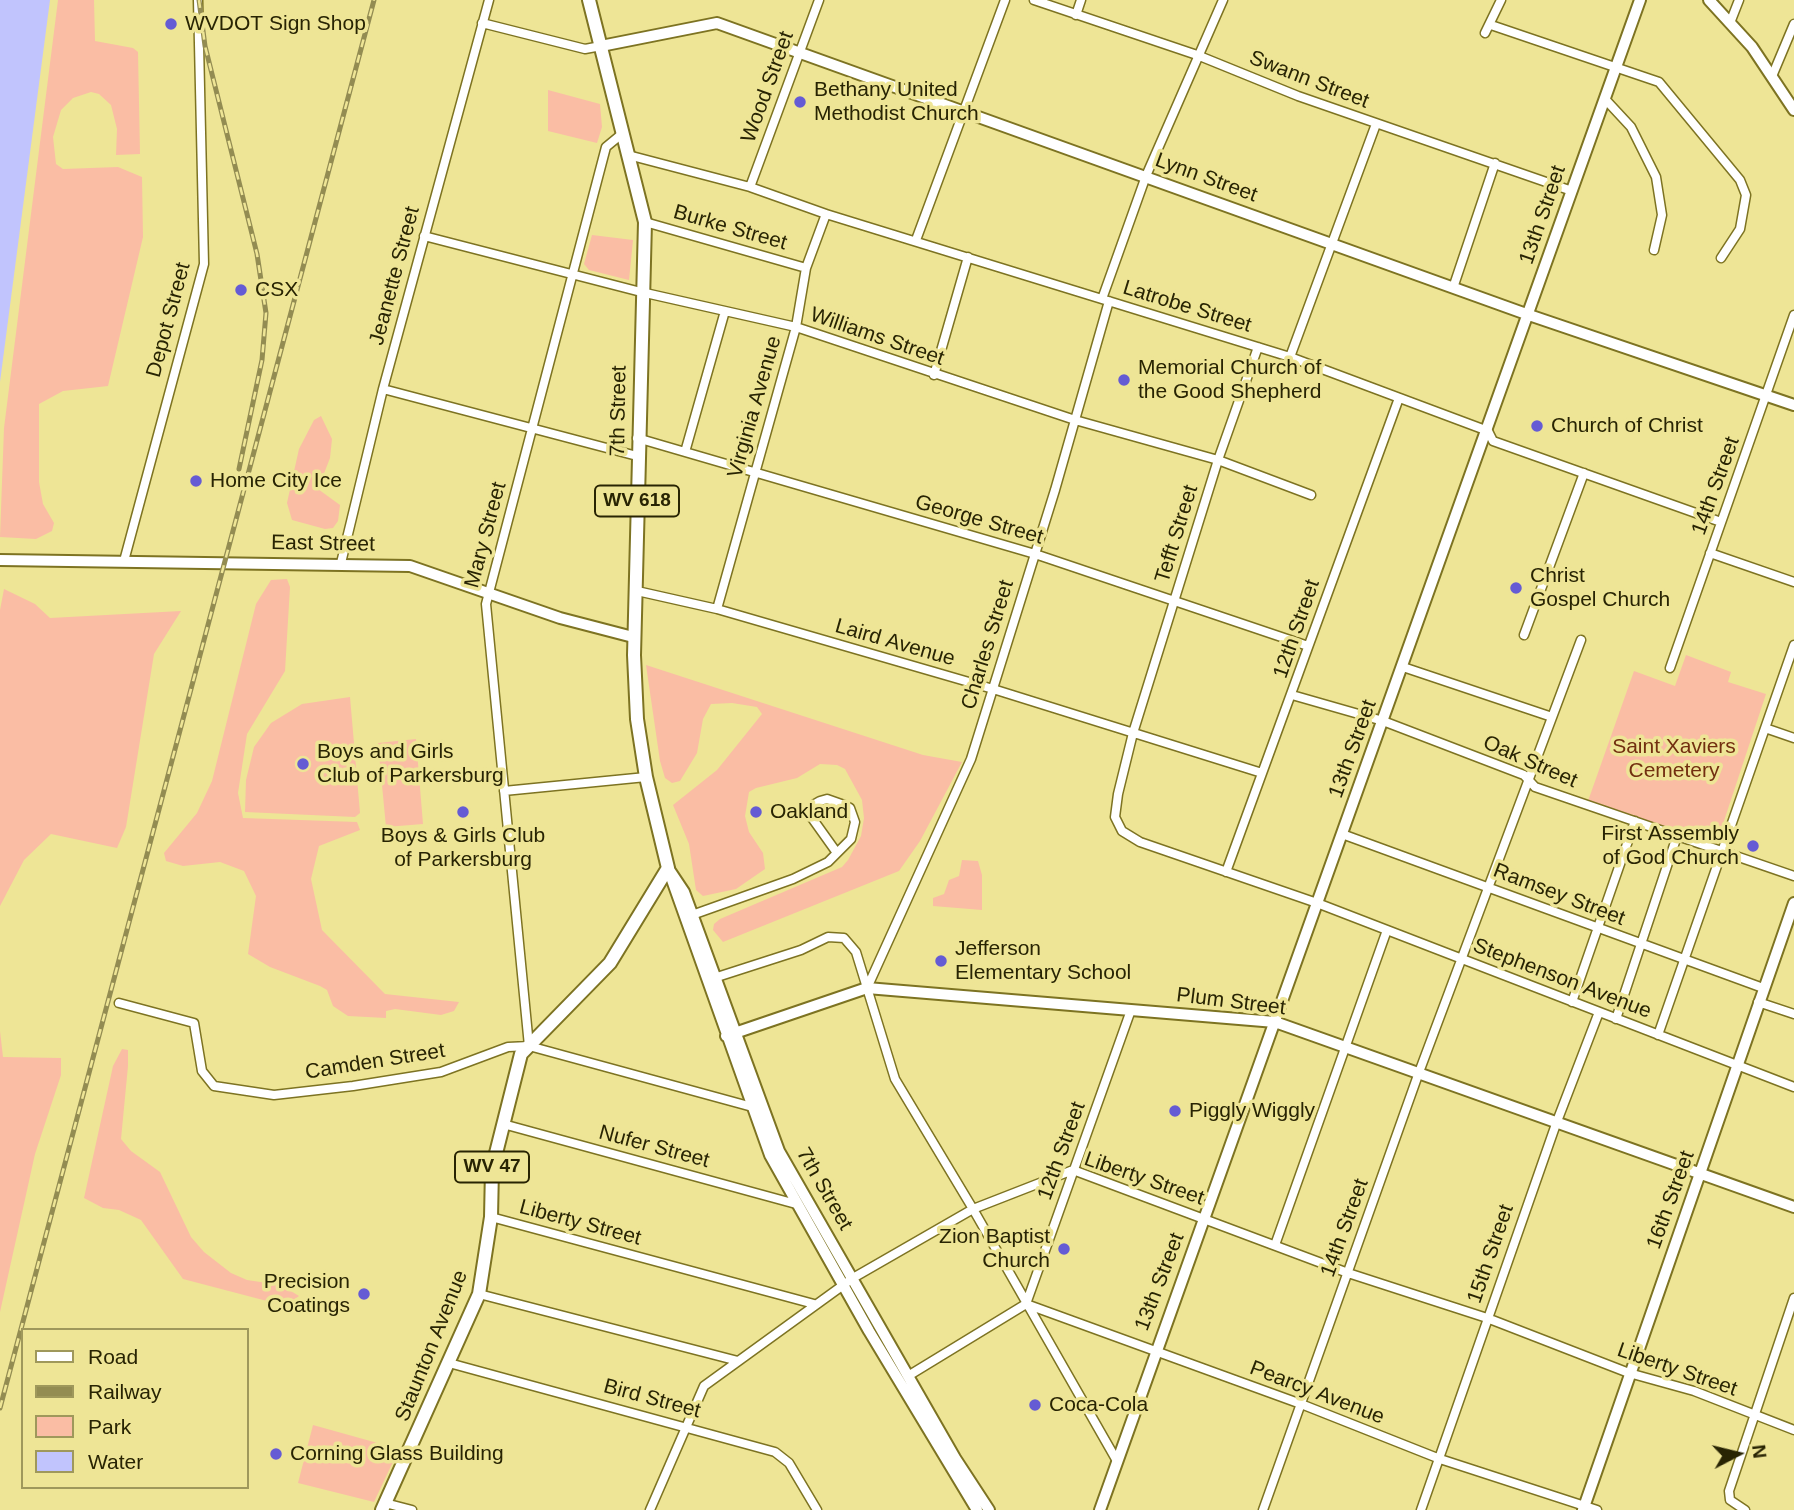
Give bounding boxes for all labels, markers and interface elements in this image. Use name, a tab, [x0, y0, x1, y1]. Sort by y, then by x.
place label: WVDOT Sign Shop	[185, 11, 366, 37]
marker: WVDOT Sign Shop	[163, 16, 179, 32]
street label: Wood Street	[736, 28, 800, 146]
street label: Swann Street	[1246, 46, 1372, 114]
place label: Bethany United Methodist Church	[814, 77, 979, 127]
marker: Bethany United Methodist Church	[792, 94, 808, 110]
street label: Lynn Street	[1152, 148, 1260, 208]
street label: 13th Street	[1514, 162, 1572, 268]
street label: Burke Street	[670, 200, 790, 256]
street label: Jeanette Street	[364, 204, 426, 348]
street label: Depot Street	[142, 260, 196, 380]
street label: Latrobe Street	[1120, 275, 1254, 339]
place label: CSX	[255, 277, 298, 303]
marker: CSX	[233, 282, 249, 298]
street label: Williams Street	[807, 302, 947, 372]
street label: Virginia Avenue	[723, 333, 787, 481]
place label: Memorial Church of the Good Shepherd	[1138, 355, 1321, 405]
street label: 7th Street	[606, 365, 632, 457]
marker: Memorial Church of the Good Shepherd	[1116, 372, 1132, 388]
place label: Church of Christ	[1551, 413, 1703, 439]
marker: Church of Christ	[1529, 418, 1545, 434]
street label: 14th Street	[1687, 433, 1745, 539]
place label: Home City Ice	[210, 468, 342, 494]
marker: Home City Ice	[188, 473, 204, 489]
street label: Mary Street	[460, 479, 512, 591]
street label: Tefft Street	[1150, 482, 1204, 586]
road number: WV 618	[595, 486, 679, 516]
street label: George Street	[912, 490, 1046, 550]
street label: East Street	[271, 530, 375, 558]
place label: Christ Gospel Church	[1530, 563, 1670, 613]
street label: 12th Street	[1268, 576, 1326, 682]
street label: Charles Street	[956, 577, 1020, 713]
marker: Christ Gospel Church	[1508, 580, 1524, 596]
street label: Laird Avenue	[832, 614, 958, 672]
street label: 13th Street	[1324, 696, 1382, 802]
street label: Oak Street	[1479, 730, 1581, 794]
park label: Saint Xaviers Cemetery	[1612, 734, 1736, 784]
place label: Boys and Girls Club of Parkersburg	[317, 739, 504, 789]
marker: Boys and Girls Club of Parkersburg	[295, 756, 311, 772]
place label: Oakland	[770, 799, 848, 825]
marker: Boys & Girls Club of Parkersburg	[455, 804, 471, 820]
marker: Oakland	[748, 804, 764, 820]
place label: First Assembly of God Church	[1601, 821, 1739, 871]
place label: Boys & Girls Club of Parkersburg	[381, 823, 545, 873]
marker: First Assembly of God Church	[1745, 838, 1761, 854]
street label: Ramsey Street	[1490, 858, 1628, 932]
street label: Stephenson Avenue	[1469, 933, 1655, 1025]
place label: Jefferson Elementary School	[955, 936, 1131, 986]
marker: Jefferson Elementary School	[933, 953, 949, 969]
street label: Plum Street	[1175, 983, 1287, 1021]
street label: Camden Street	[303, 1039, 447, 1085]
street label: 12th Street	[1033, 1098, 1091, 1204]
place label: Piggly Wiggly	[1189, 1098, 1315, 1124]
marker: Piggly Wiggly	[1167, 1103, 1183, 1119]
street label: Nufer Street	[596, 1120, 712, 1174]
street label: 7th Street	[790, 1143, 858, 1235]
street label: Liberty Street	[1081, 1147, 1207, 1211]
street label: 16th Street	[1642, 1147, 1700, 1253]
road number: WV 47	[455, 1152, 529, 1182]
street label: 14th Street	[1316, 1175, 1374, 1281]
street label: Liberty Street	[516, 1195, 644, 1251]
street label: 15th Street	[1462, 1201, 1520, 1307]
place label: Zion Baptist Church	[939, 1224, 1050, 1274]
street label: 13th Street	[1130, 1230, 1190, 1334]
marker: Zion Baptist Church	[1056, 1241, 1072, 1257]
street label: Staunton Avenue	[390, 1267, 474, 1425]
place label: Precision Coatings	[264, 1269, 350, 1319]
marker: Precision Coatings	[356, 1286, 372, 1302]
legend	[21, 1328, 248, 1489]
street label: Liberty Street	[1614, 1338, 1740, 1402]
text: Road	[88, 1345, 138, 1368]
street label: Pearcy Avenue	[1246, 1356, 1388, 1430]
street label: Bird Street	[601, 1374, 703, 1424]
text: Railway	[88, 1380, 162, 1403]
place label: Coca-Cola	[1049, 1392, 1148, 1418]
marker: Coca-Cola	[1027, 1397, 1043, 1413]
text: Park	[88, 1415, 131, 1438]
north arrow	[1703, 1419, 1773, 1489]
place label: Corning Glass Building	[290, 1441, 504, 1467]
text: N	[1748, 1443, 1771, 1459]
marker: Corning Glass Building	[268, 1446, 284, 1462]
text: Water	[88, 1450, 143, 1473]

